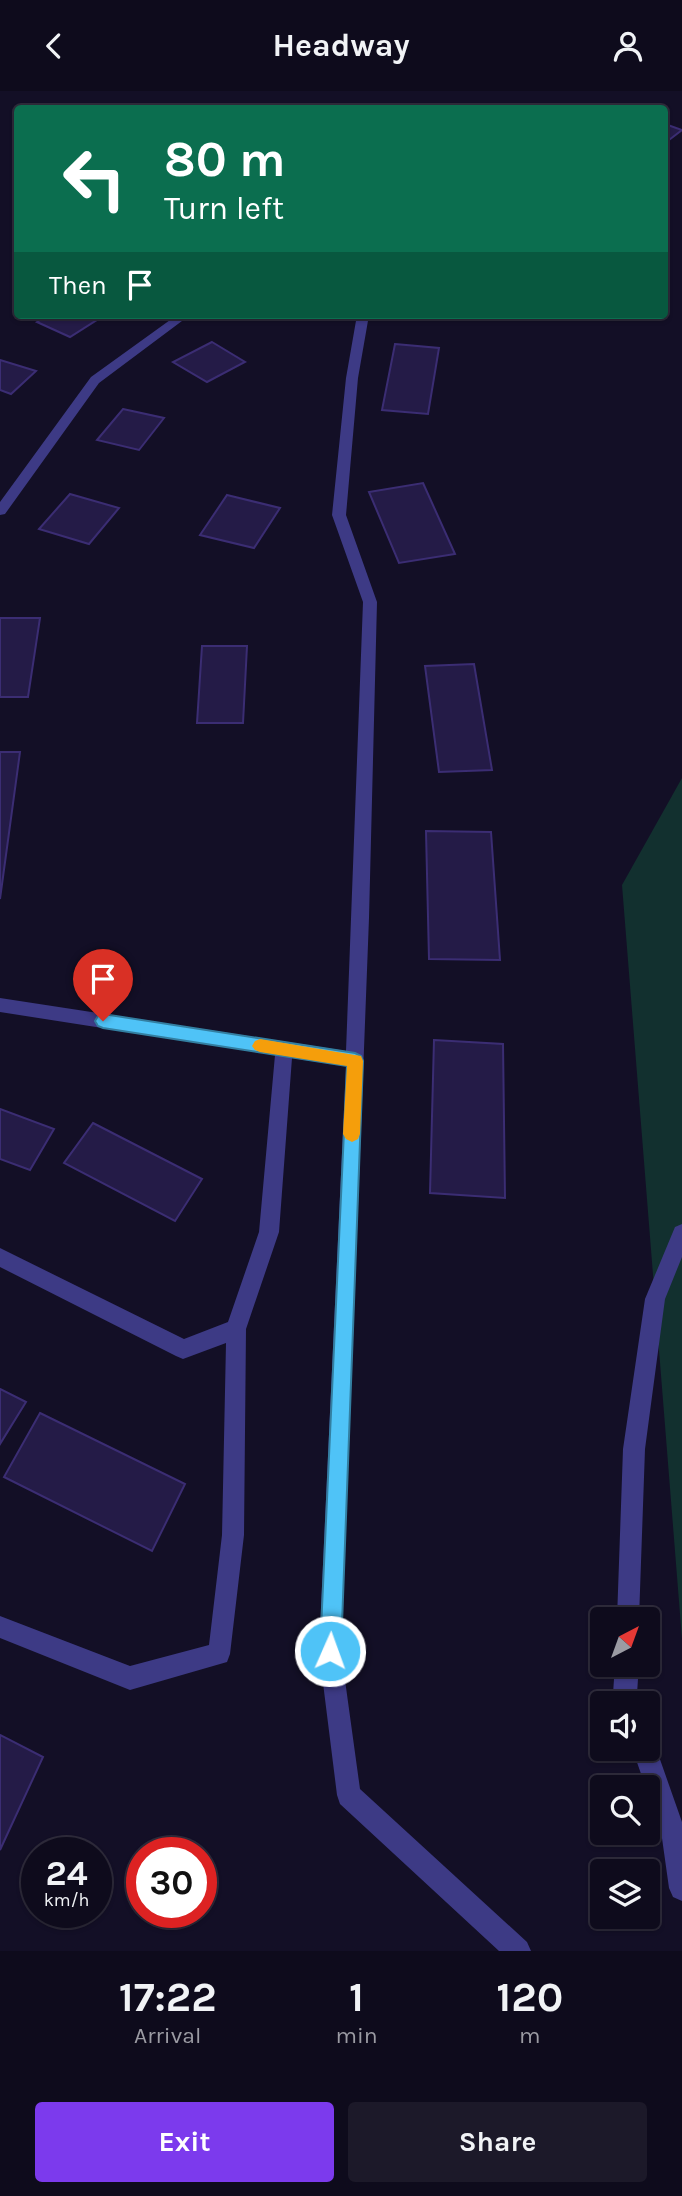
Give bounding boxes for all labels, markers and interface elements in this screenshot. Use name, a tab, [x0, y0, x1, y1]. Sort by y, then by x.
icon: back	[35, 27, 73, 65]
text: Headway	[273, 27, 410, 64]
icon: person	[609, 27, 647, 65]
text: 80 m	[164, 131, 286, 188]
icon: left	[49, 133, 140, 224]
text: Turn left	[164, 190, 284, 227]
icon: arrive	[121, 266, 159, 304]
text: Then	[49, 270, 107, 301]
pin	[73, 949, 133, 1021]
icon: arrive	[84, 960, 122, 998]
north arrow	[590, 1607, 660, 1677]
map controls	[590, 1607, 660, 1929]
position arrow	[293, 1614, 367, 1688]
button: sound	[590, 1691, 660, 1761]
button: search	[590, 1775, 660, 1845]
speed limit sign: 30	[126, 1837, 217, 1928]
text: 24	[46, 1853, 88, 1894]
button: layers	[590, 1859, 660, 1929]
text: km/h	[44, 1889, 89, 1911]
text: 17:22	[119, 1972, 217, 2022]
text: 1	[349, 1972, 364, 2022]
text: 120	[496, 1972, 563, 2022]
text: Arrival	[134, 2022, 201, 2049]
text: min	[335, 2022, 378, 2049]
text: m	[519, 2022, 541, 2049]
button: Exit	[35, 2102, 334, 2182]
button: Share	[348, 2102, 647, 2182]

